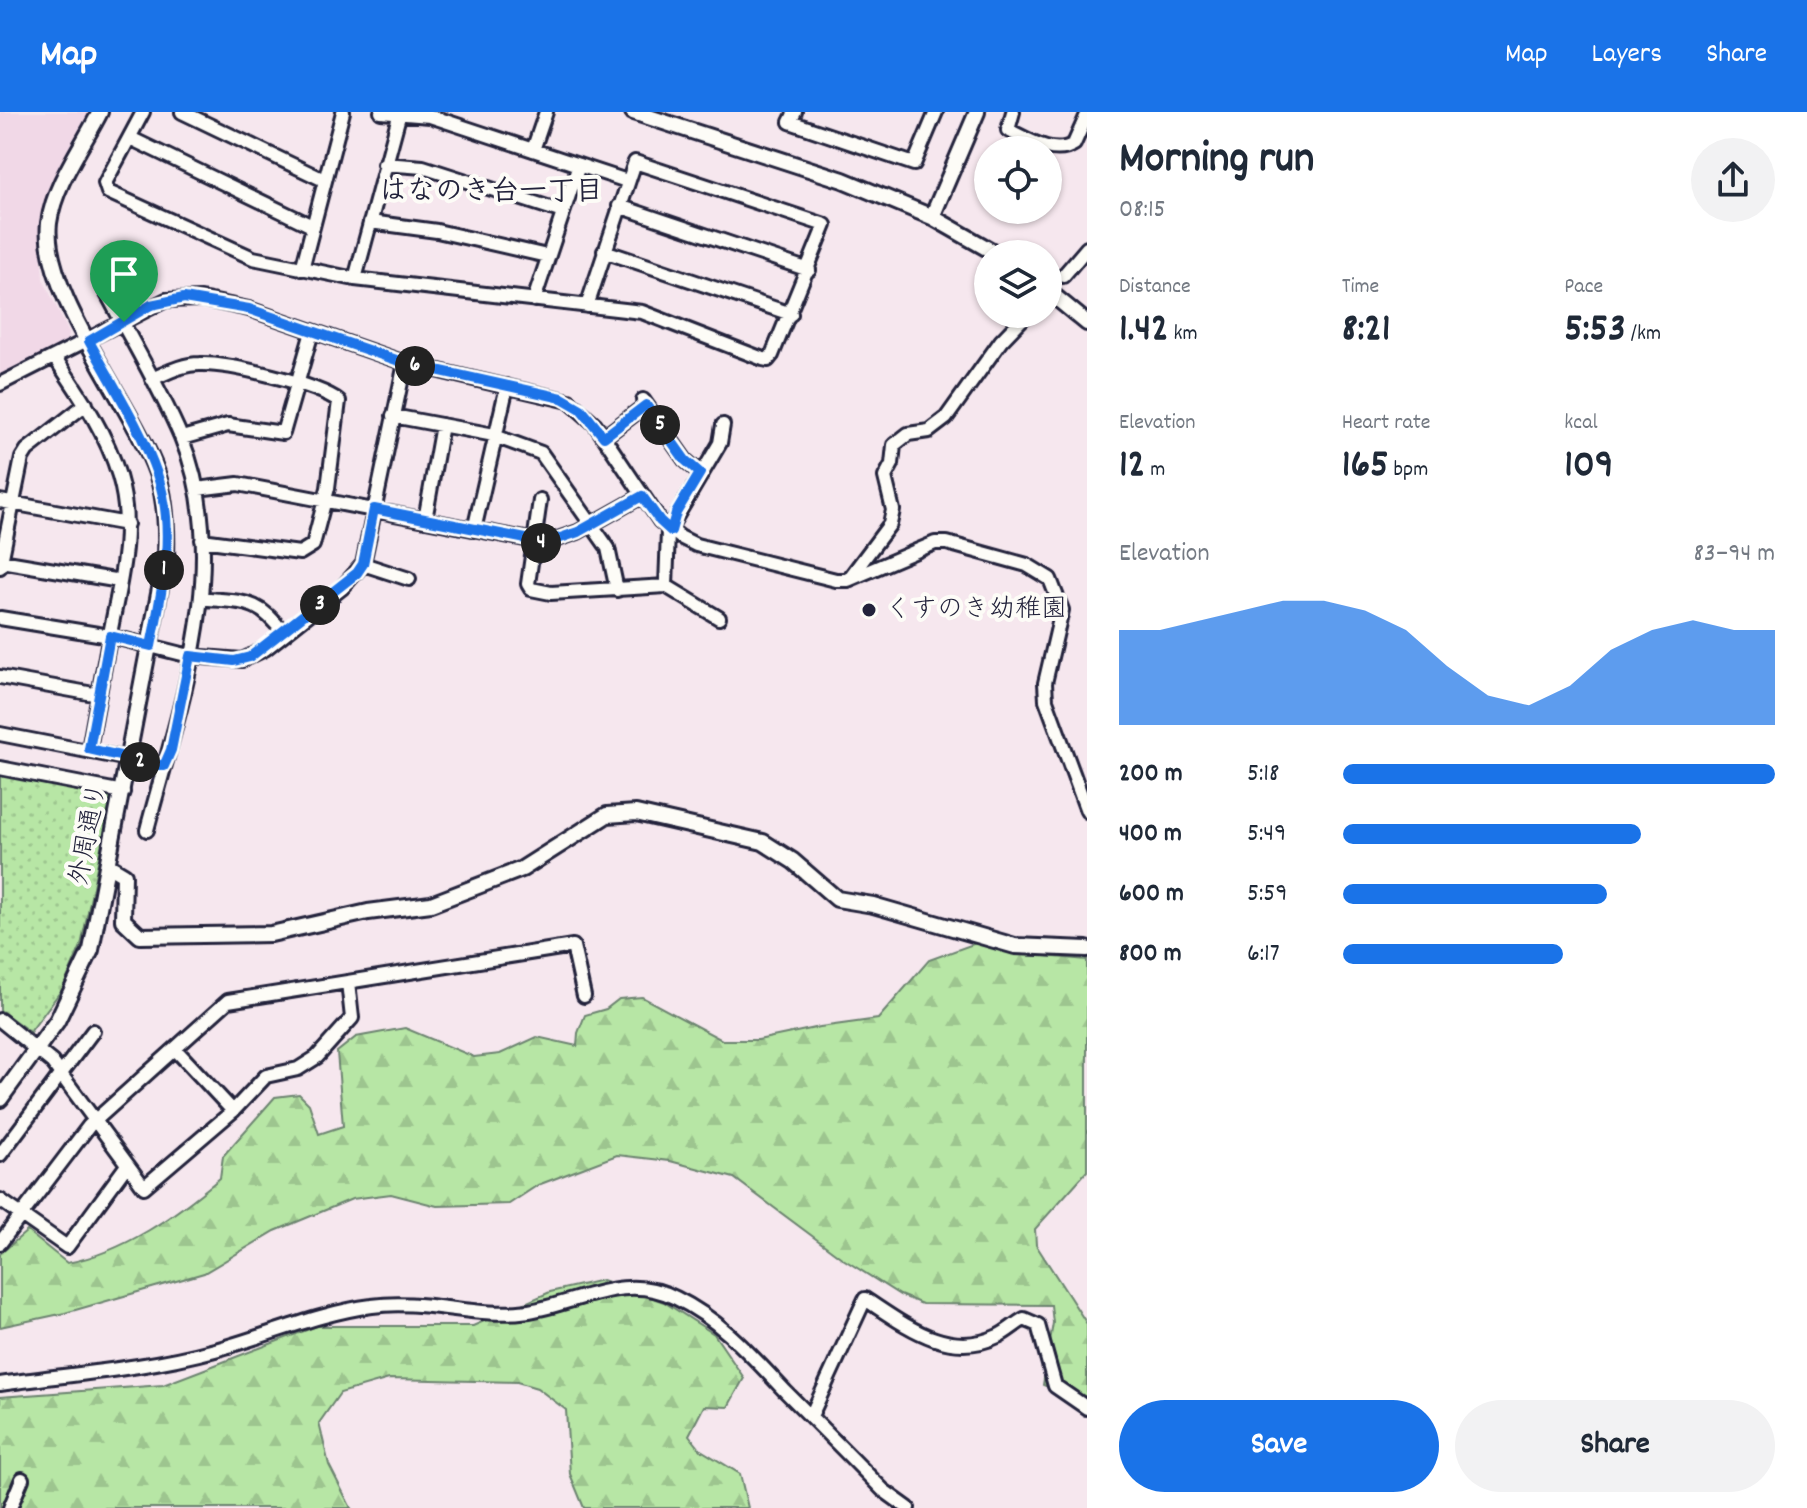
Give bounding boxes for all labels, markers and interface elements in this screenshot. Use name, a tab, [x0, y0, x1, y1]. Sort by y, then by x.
text: Map	[40, 29, 98, 84]
text: Map	[1505, 36, 1548, 76]
text: Layers	[1592, 36, 1662, 76]
text: Share	[1706, 36, 1767, 76]
text: Morning run	[1119, 130, 1314, 193]
map controls	[974, 136, 1062, 328]
button: locate	[974, 136, 1062, 224]
button: share	[1691, 138, 1775, 222]
district label: はなのき台一丁目	[379, 174, 603, 214]
text: 08:15	[1119, 192, 1166, 229]
pin	[90, 240, 158, 322]
button: layers	[974, 240, 1062, 328]
icon: arrive	[102, 252, 146, 296]
text: Distance	[1119, 272, 1191, 303]
text: Time	[1342, 272, 1379, 303]
text: Pace	[1564, 272, 1603, 303]
text: 1.42	[1119, 303, 1168, 360]
text: 8:21	[1342, 303, 1391, 360]
text: 5:53	[1564, 303, 1626, 360]
text: km	[1168, 319, 1198, 350]
text: /km	[1626, 319, 1661, 350]
pin: 6	[395, 346, 435, 386]
text: 6	[410, 350, 420, 381]
pin: 5	[640, 405, 680, 445]
text: Elevation	[1119, 408, 1196, 439]
text: Heart rate	[1342, 408, 1431, 439]
text: kcal	[1564, 408, 1598, 439]
text: 5	[655, 409, 665, 440]
text: 12	[1119, 439, 1145, 496]
text: 165	[1342, 439, 1389, 496]
text: 109	[1564, 439, 1613, 496]
text: m	[1145, 455, 1165, 486]
text: bpm	[1389, 455, 1428, 486]
pin: 4	[521, 523, 561, 563]
text: 4	[536, 527, 546, 558]
text: Elevation	[1119, 536, 1209, 573]
text: 83–94 m	[1694, 536, 1775, 573]
pin: 1	[144, 550, 184, 590]
text: 1	[162, 554, 166, 585]
pin: 3	[300, 585, 340, 625]
text: 3	[315, 589, 325, 620]
place label: くすのき幼稚園	[885, 592, 1067, 629]
marker: くすのき幼稚園	[860, 601, 878, 619]
pin: 2	[120, 742, 160, 782]
text: 2	[135, 746, 145, 777]
text: 200 m	[1119, 756, 1183, 793]
text: 5:18	[1247, 756, 1279, 793]
street label: 外周通り	[62, 779, 118, 889]
text: 400 m	[1119, 816, 1182, 853]
text: 5:49	[1247, 816, 1286, 853]
text: 600 m	[1119, 876, 1184, 913]
text: 5:59	[1247, 876, 1287, 913]
text: 800 m	[1119, 936, 1182, 973]
text: 6:17	[1247, 936, 1280, 973]
button: Save	[1119, 1400, 1439, 1492]
button: Share	[1455, 1400, 1775, 1492]

